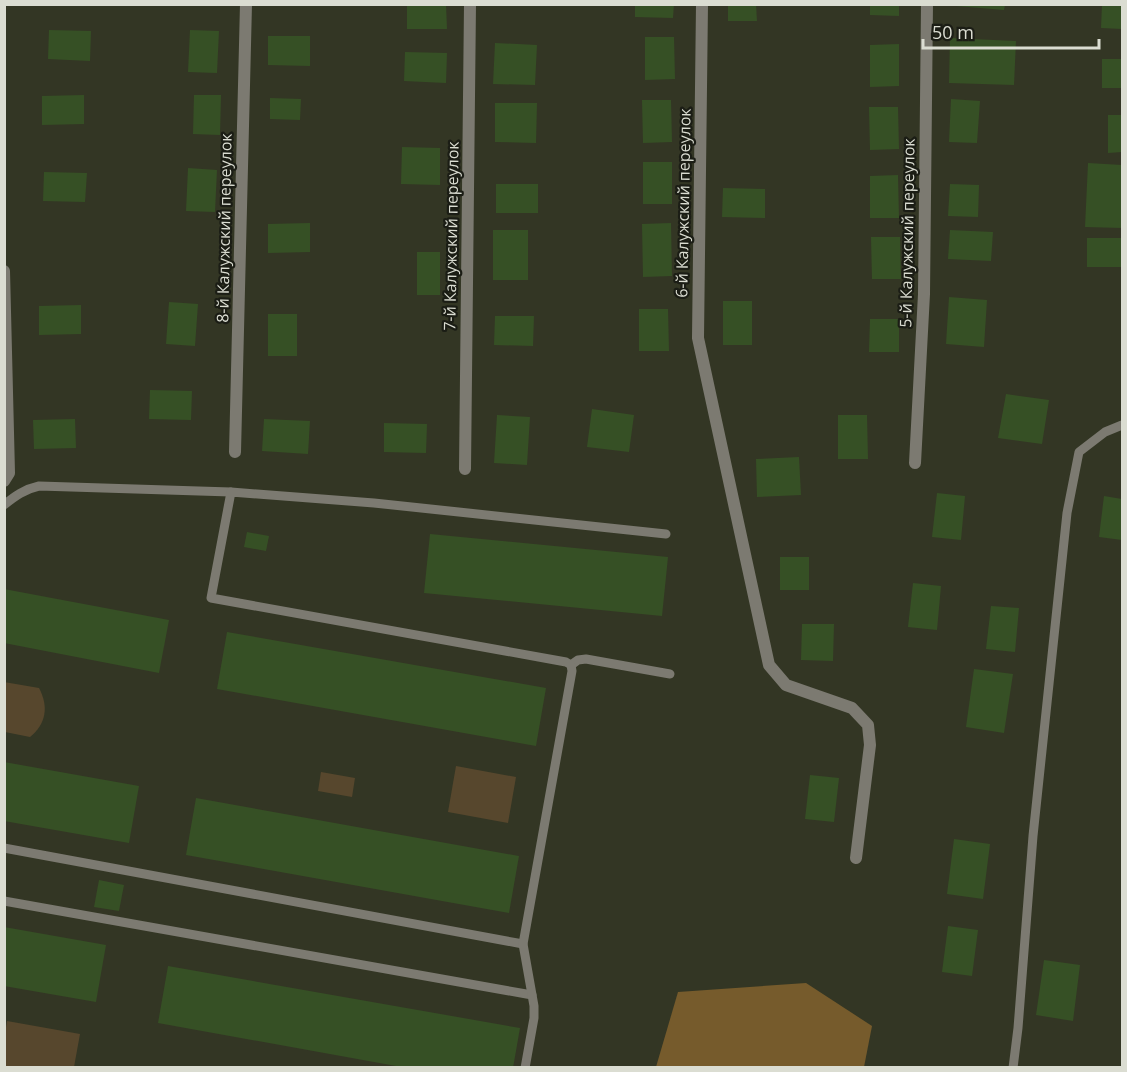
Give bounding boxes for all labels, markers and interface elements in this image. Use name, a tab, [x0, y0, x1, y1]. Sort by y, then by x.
scale bar	[923, 12, 1098, 50]
text: 50 m	[932, 20, 974, 44]
street label: 6-й Калужский переулок	[670, 107, 696, 298]
street label: 8-й Калужский переулок	[211, 132, 237, 323]
street label: 5-й Калужский переулок	[894, 137, 920, 328]
street label: 7-й Калужский переулок	[438, 140, 464, 331]

